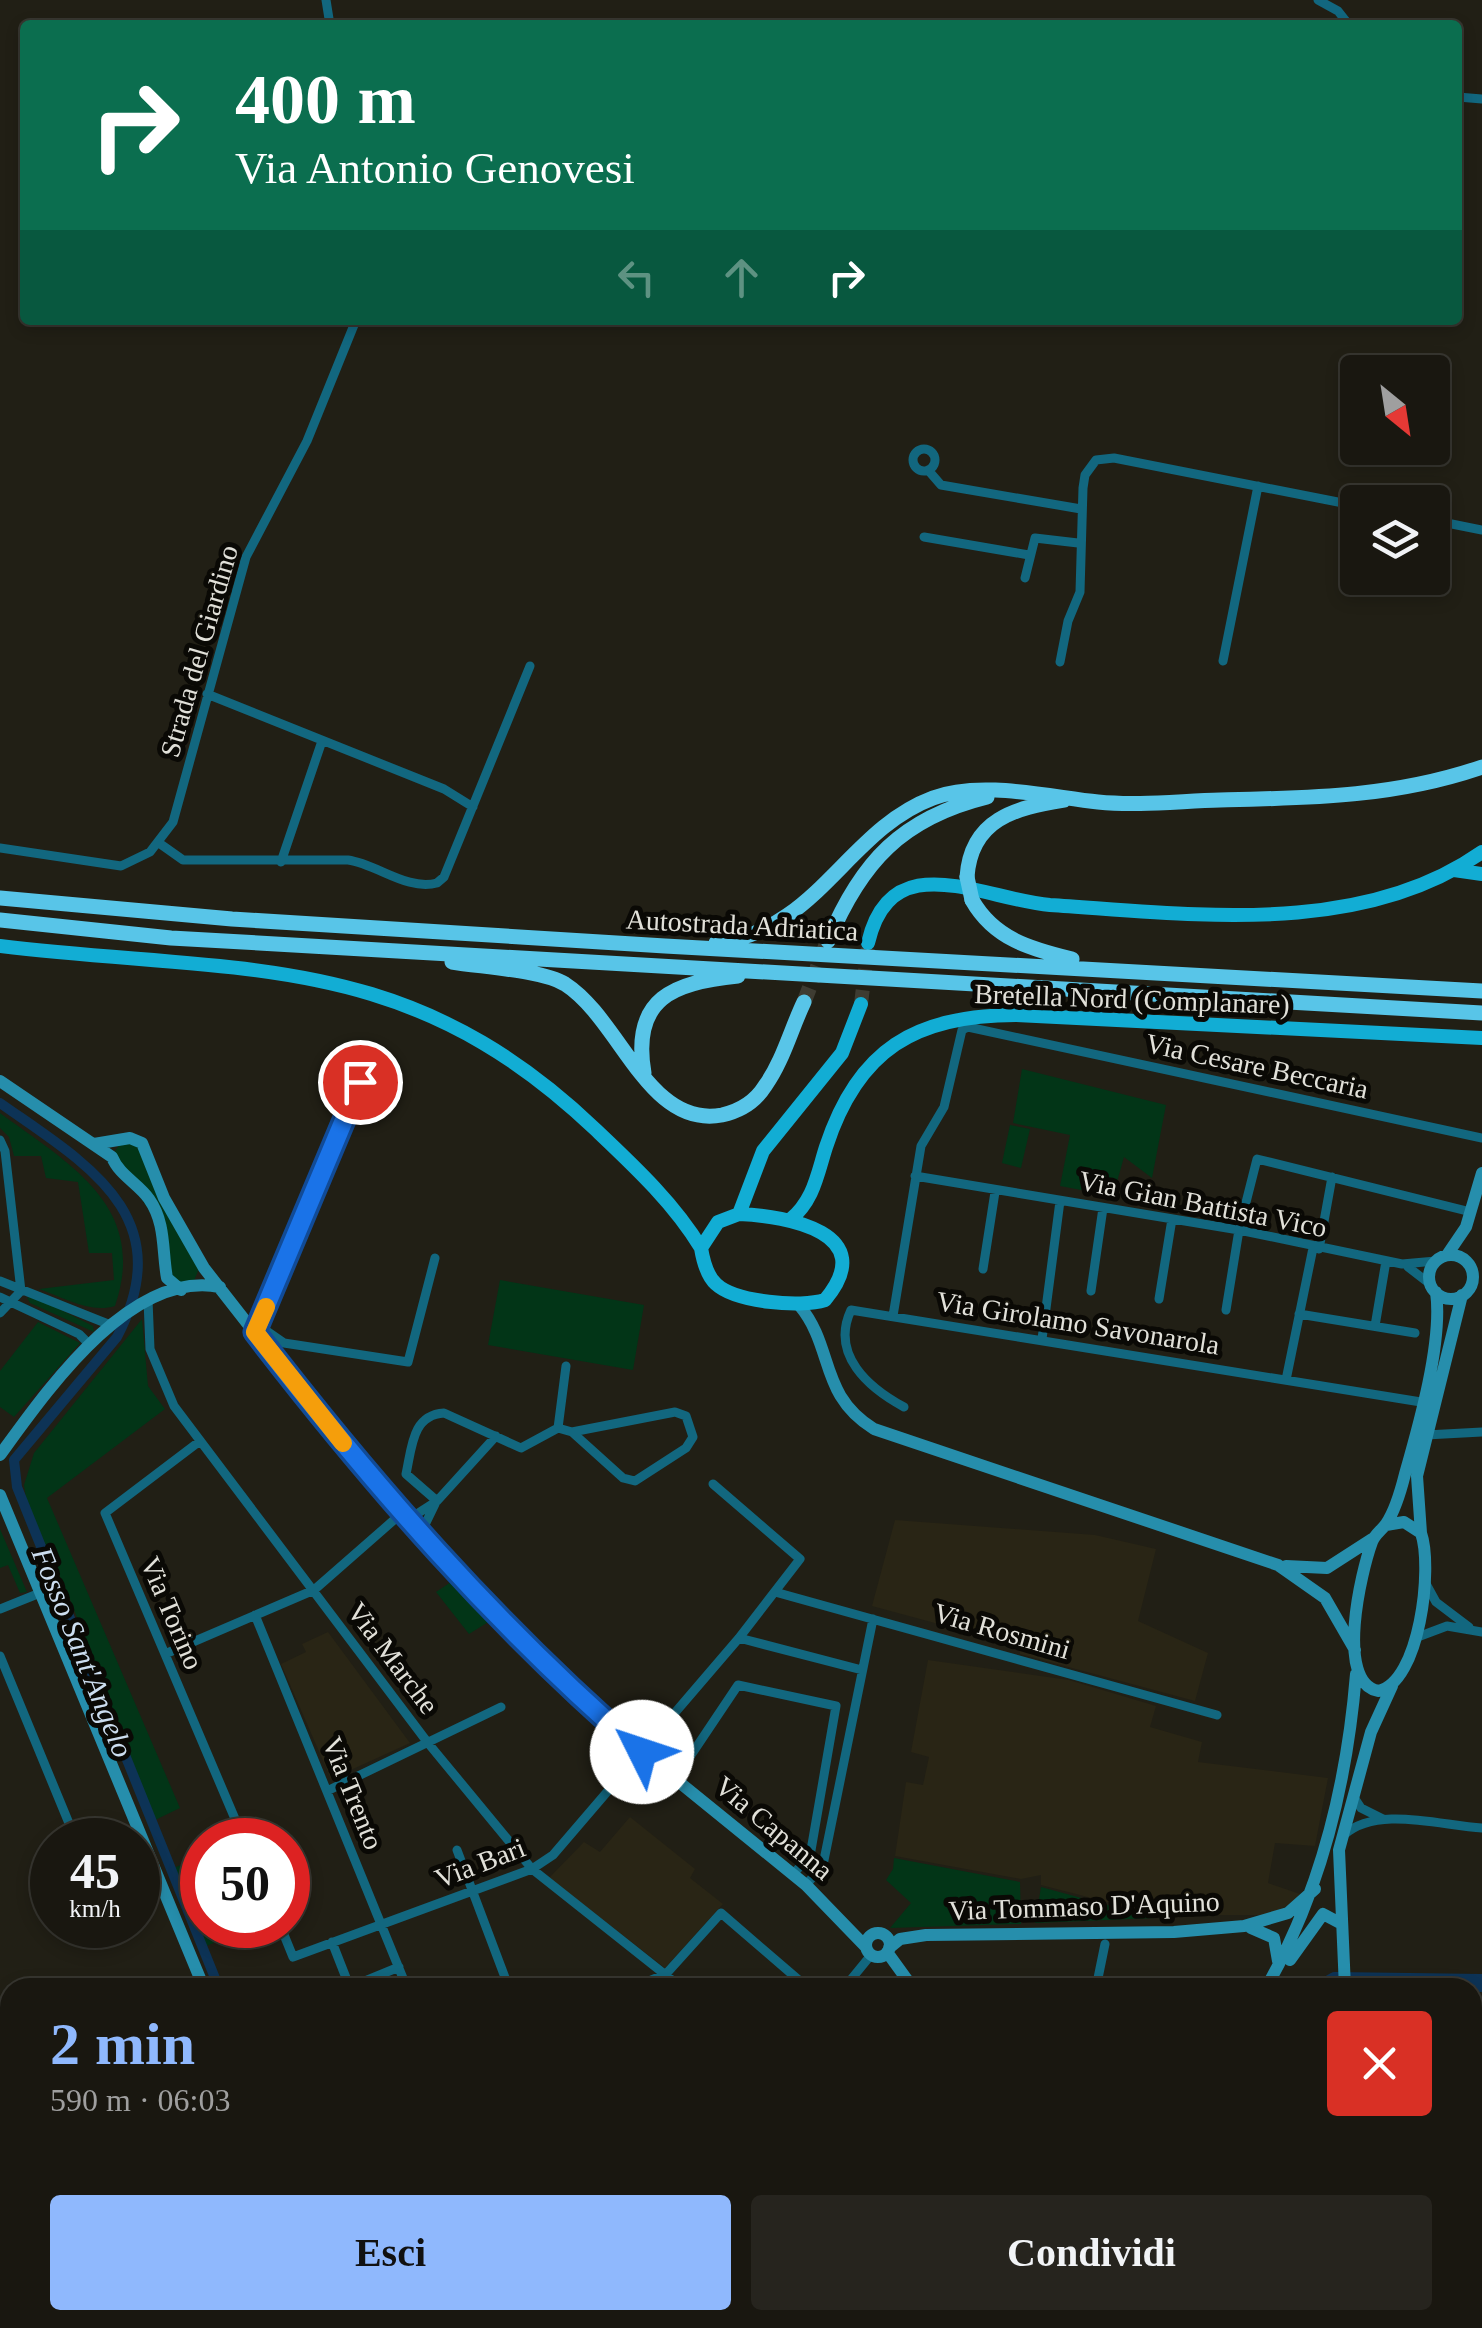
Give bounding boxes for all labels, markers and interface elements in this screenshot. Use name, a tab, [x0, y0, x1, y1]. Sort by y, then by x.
icon: right	[70, 60, 200, 190]
text: 400 m	[235, 61, 416, 138]
text: Via Antonio Genovesi	[235, 143, 635, 193]
icon: left	[609, 250, 664, 305]
icon: ahead	[714, 250, 769, 305]
icon: right	[819, 250, 874, 305]
north arrow	[1340, 355, 1450, 465]
map controls	[1340, 355, 1450, 595]
button: layers	[1340, 485, 1450, 595]
street label: Strada del Giardino	[154, 541, 244, 761]
street label: Autostrada Adriatica	[625, 903, 859, 947]
street label: Bretella Nord (Complanare)	[974, 978, 1290, 1020]
street label: Via Cesare Beccaria	[1143, 1027, 1372, 1105]
pin	[318, 1040, 403, 1125]
icon: arrive	[333, 1055, 388, 1110]
street label: Via Gian Battista Vico	[1076, 1165, 1330, 1243]
street label: Via Girolamo Savonarola	[934, 1285, 1222, 1361]
water label: Fosso Sant'Angelo	[25, 1541, 140, 1762]
street label: Via Torino	[134, 1552, 210, 1674]
street label: Via Marche	[341, 1596, 445, 1720]
street label: Via Rosmini	[930, 1597, 1074, 1665]
position arrow	[590, 1700, 694, 1804]
street label: Via Trento	[316, 1732, 390, 1854]
street label: Via Capanna	[709, 1770, 839, 1886]
speed limit sign: 50	[180, 1818, 310, 1948]
street label: Via Bari	[431, 1832, 530, 1894]
text: 45	[70, 1843, 120, 1899]
street label: Via Tommaso D'Aquino	[948, 1886, 1220, 1926]
text: km/h	[69, 1895, 121, 1922]
text: 2 min	[50, 2011, 195, 2077]
button: close	[1327, 2011, 1432, 2116]
text: 590 m · 06:03	[50, 2082, 230, 2118]
button: Esci	[50, 2195, 731, 2310]
button: Condividi	[751, 2195, 1432, 2310]

